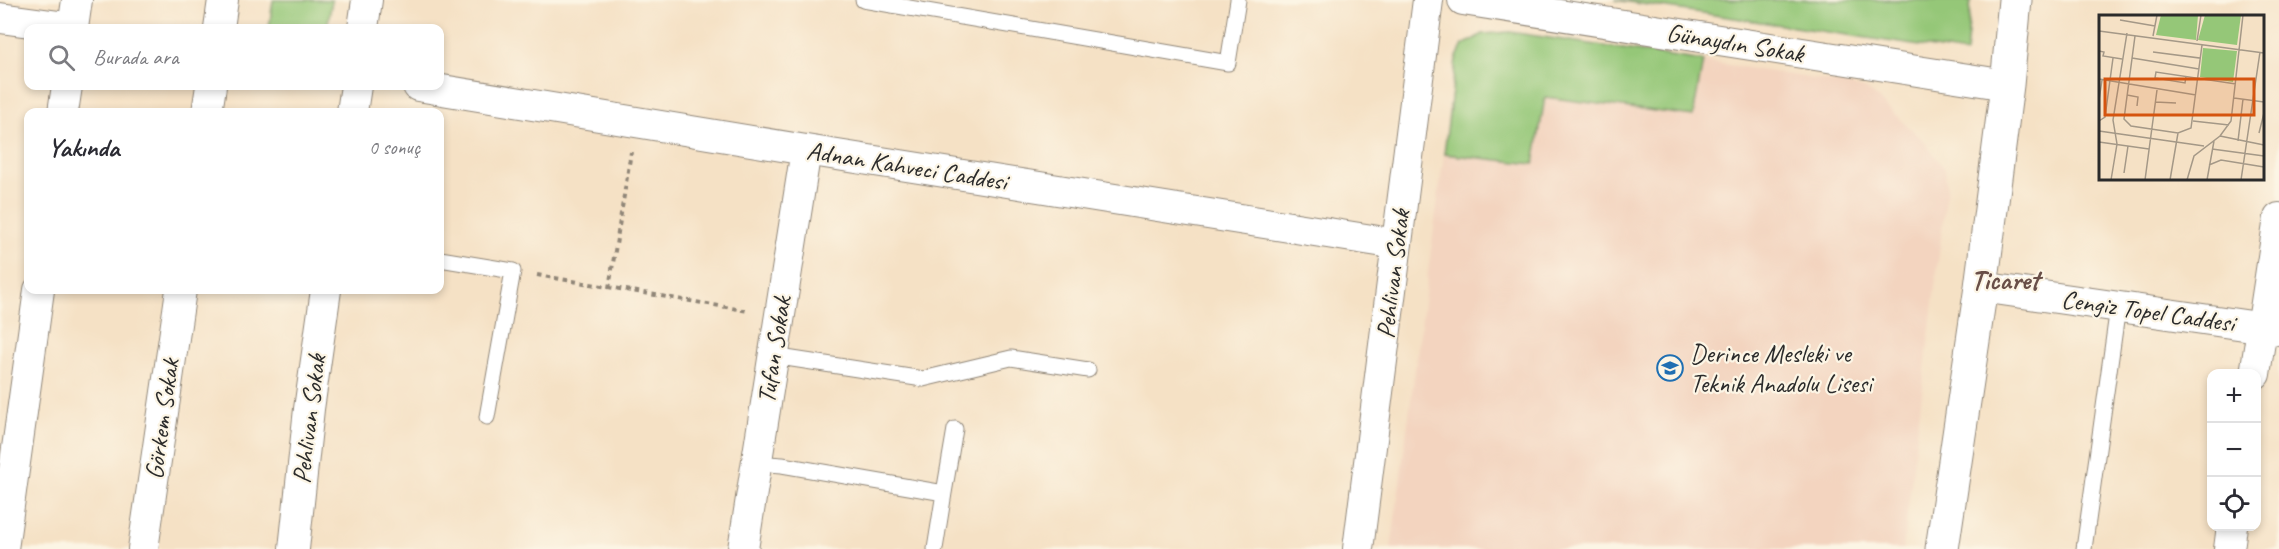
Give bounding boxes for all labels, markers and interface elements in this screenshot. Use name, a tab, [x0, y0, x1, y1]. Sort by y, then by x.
inset map	[2099, 15, 2264, 180]
street label: Günaydın Sokak	[1664, 16, 1808, 71]
search box	[24, 24, 444, 90]
icon: search	[45, 41, 78, 74]
text: Burada ara	[93, 43, 179, 71]
text: Yakında	[48, 131, 119, 164]
street label: Adnan Kahveci Caddesi	[805, 134, 1013, 199]
text: 0 sonuç	[369, 135, 420, 160]
street label: Pehlivan Sokak	[1369, 205, 1418, 340]
district label: Ticaret	[1971, 262, 2044, 297]
street label: Cengiz Topel Caddesi	[2059, 283, 2240, 340]
street label: Tufan Sokak	[749, 292, 799, 406]
place label: Derince Mesleki ve Teknik Anadolu Lisesi	[1690, 337, 1875, 400]
street label: Pehlivan Sokak	[285, 350, 334, 485]
school or university icon: Derince Mesleki ve Teknik Anadolu Lisesi	[1655, 353, 1685, 383]
street label: Görkem Sokak	[137, 355, 187, 481]
map controls	[2207, 369, 2261, 531]
button: +	[2207, 369, 2261, 423]
button: −	[2207, 423, 2261, 477]
button: locate	[2207, 477, 2261, 531]

